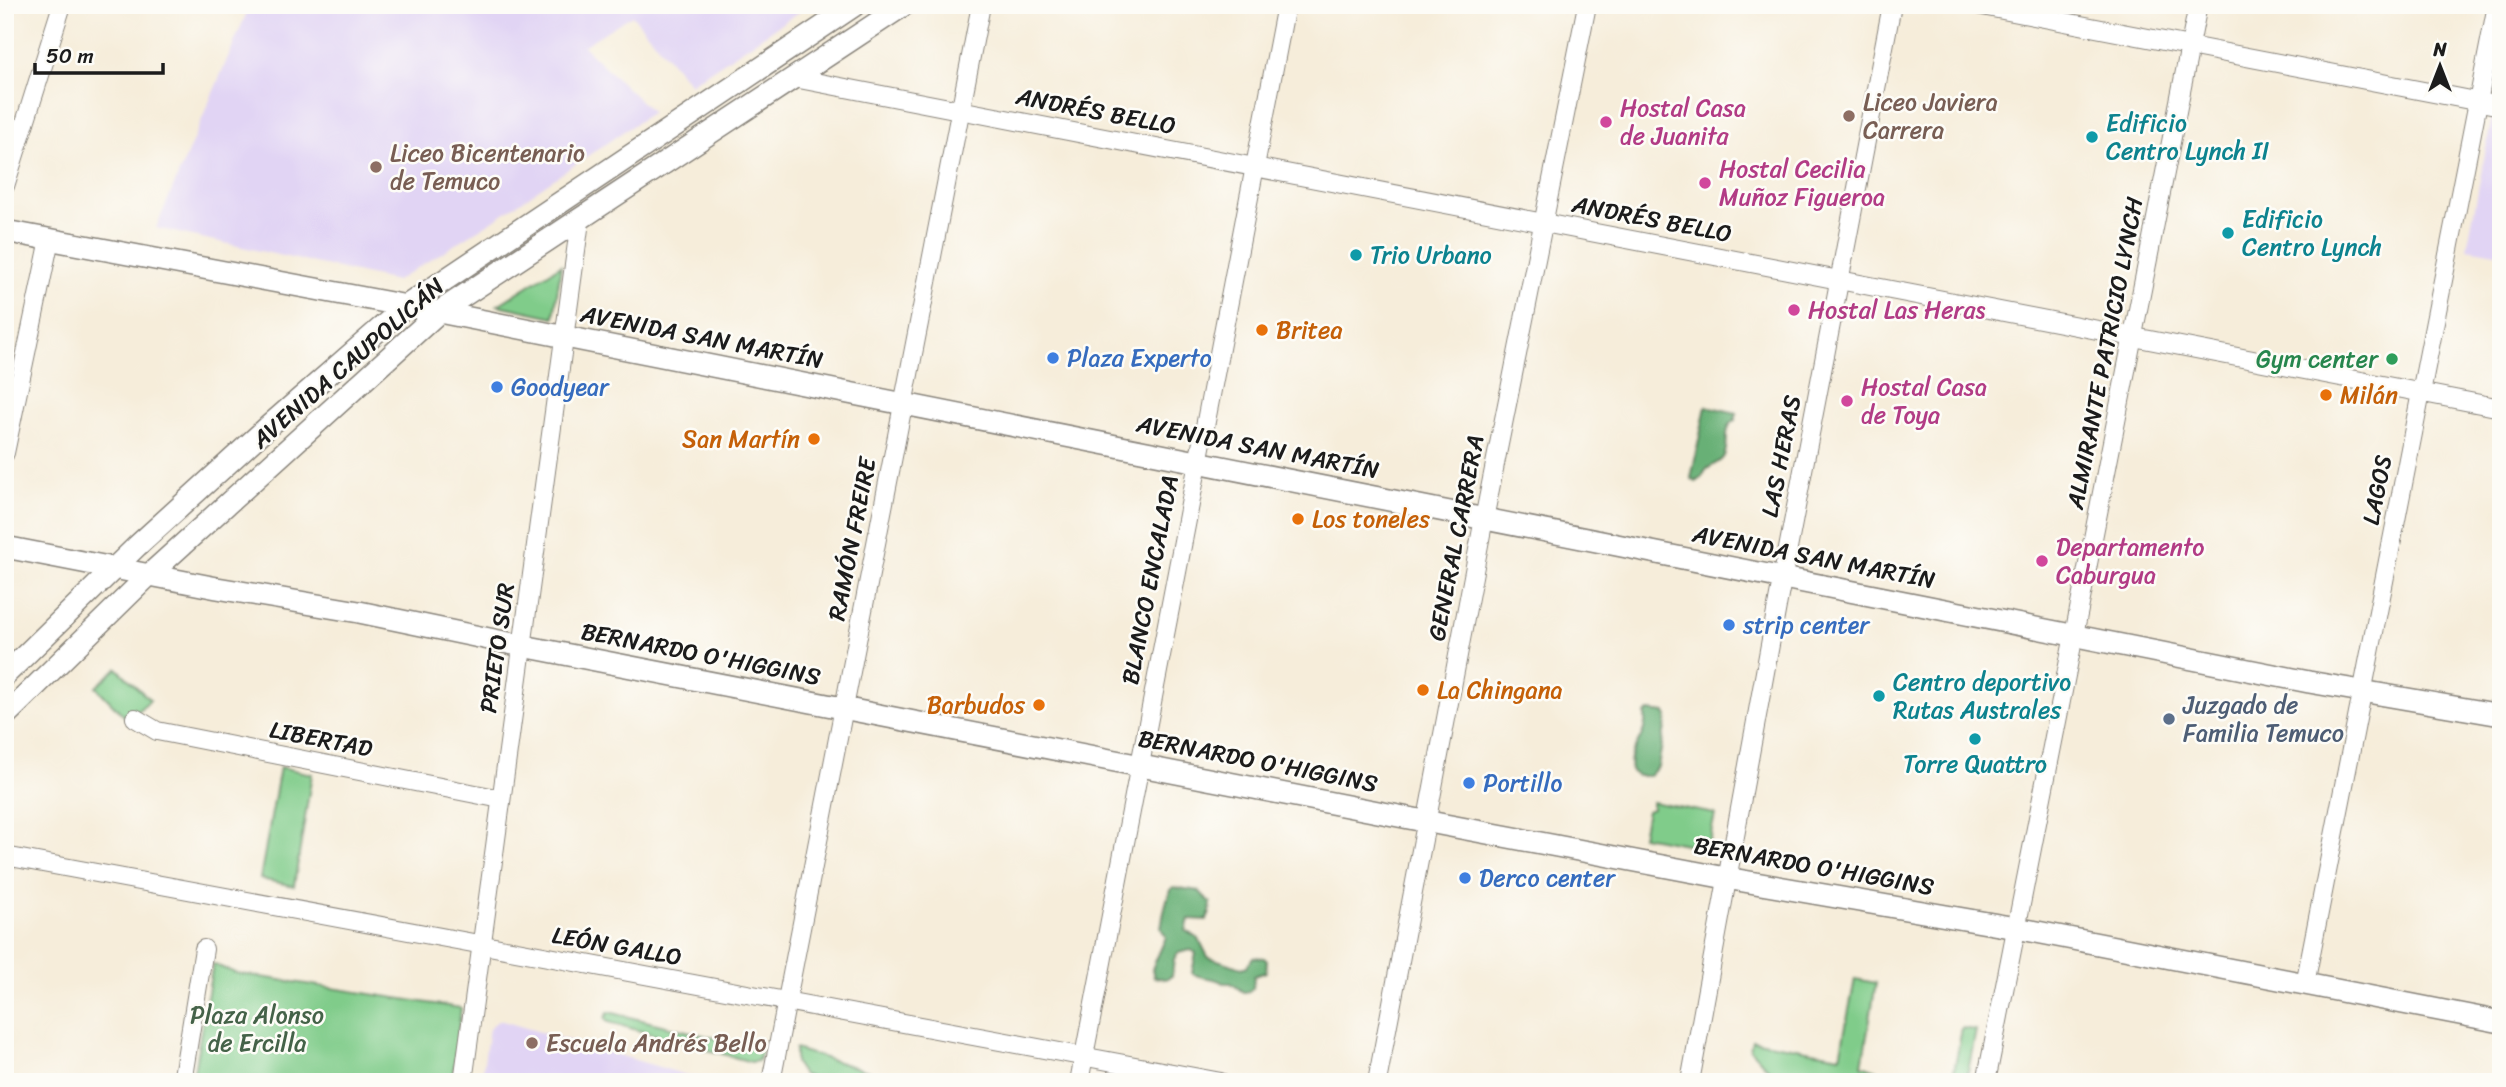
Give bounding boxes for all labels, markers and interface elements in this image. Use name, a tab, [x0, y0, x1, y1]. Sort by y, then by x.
scale bar	[35, 32, 163, 76]
north arrow	[2404, 32, 2474, 102]
text: N	[2432, 33, 2447, 66]
text: 50 m	[46, 37, 94, 75]
street label: ANDRÉS BELLO	[1011, 75, 1180, 147]
place label: Liceo Javiera Carrera	[1863, 81, 1998, 151]
place label: Hostal Casa de Juanita	[1620, 87, 1746, 157]
place label: Edificio Centro Lynch II	[2106, 102, 2270, 172]
marker: Liceo Javiera Carrera	[1841, 108, 1857, 124]
marker: Hostal Casa de Juanita	[1598, 114, 1614, 130]
marker: Edificio Centro Lynch II	[2084, 129, 2100, 145]
place label: Liceo Bicentenario de Temuco	[390, 132, 585, 202]
place label: Hostal Cecilia Muñoz Figueroa	[1719, 148, 1885, 218]
marker: Liceo Bicentenario de Temuco	[368, 159, 384, 175]
marker: Hostal Cecilia Muñoz Figueroa	[1697, 175, 1713, 191]
street label: ANDRÉS BELLO	[1567, 183, 1736, 255]
street label: ALMIRANTE PATRICIO LYNCH	[2054, 193, 2156, 514]
place label: Edificio Centro Lynch	[2242, 198, 2382, 268]
marker: Edificio Centro Lynch	[2220, 225, 2236, 241]
place label: Trio Urbano	[1370, 234, 1492, 276]
marker: Trio Urbano	[1348, 247, 1364, 263]
street label: AVENIDA CAUPOLICÁN	[241, 267, 454, 460]
place label: Hostal Las Heras	[1808, 289, 1985, 331]
street label: AVENIDA SAN MARTÍN	[576, 293, 827, 381]
marker: Hostal Las Heras	[1786, 302, 1802, 318]
place label: Britea	[1276, 309, 1342, 351]
marker: Britea	[1254, 322, 1270, 338]
place label: Plaza Experto	[1067, 337, 1212, 379]
place label: Gym center	[2256, 338, 2379, 380]
marker: Plaza Experto	[1045, 350, 1061, 366]
marker: Gym center	[2384, 351, 2400, 367]
place label: Goodyear	[511, 366, 610, 408]
place label: Hostal Casa de Toya	[1861, 366, 1987, 436]
place label: Milán	[2340, 374, 2398, 416]
marker: Goodyear	[489, 379, 505, 395]
marker: Milán	[2318, 387, 2334, 403]
street label: LAS HERAS	[1749, 391, 1813, 521]
marker: Hostal Casa de Toya	[1839, 393, 1855, 409]
street label: AVENIDA SAN MARTÍN	[1132, 403, 1383, 491]
place label: San Martín	[682, 418, 800, 460]
marker: San Martín	[806, 431, 822, 447]
street label: GENERAL CARRERA	[1415, 432, 1497, 644]
street label: LAGOS	[2350, 451, 2404, 528]
street label: RAMÓN FREIRE	[816, 452, 889, 624]
street label: BLANCO ENCALADA	[1109, 472, 1191, 688]
place label: Los toneles	[1312, 498, 1430, 540]
marker: Los toneles	[1290, 511, 1306, 527]
street label: AVENIDA SAN MARTÍN	[1688, 513, 1939, 601]
place label: Departamento Caburgua	[2056, 526, 2205, 596]
marker: Departamento Caburgua	[2034, 553, 2050, 569]
street label: PRIETO SUR	[467, 580, 527, 716]
place label: strip center	[1742, 604, 1871, 646]
street label: BERNARDO O'HIGGINS	[578, 610, 824, 698]
marker: strip center	[1721, 617, 1737, 633]
place label: Centro deportivo Rutas Australes	[1893, 661, 2071, 731]
place label: La Chingana	[1437, 669, 1563, 711]
marker: La Chingana	[1415, 682, 1431, 698]
place label: Barbudos	[927, 684, 1026, 726]
place label: Juzgado de Familia Temuco	[2182, 684, 2344, 754]
marker: Centro deportivo Rutas Australes	[1871, 688, 1887, 704]
marker: Barbudos	[1031, 697, 1047, 713]
street label: LIBERTAD	[266, 708, 377, 770]
marker: Juzgado de Familia Temuco	[2161, 711, 2177, 727]
street label: BERNARDO O'HIGGINS	[1135, 717, 1381, 805]
marker: Torre Quattro	[1967, 731, 1983, 747]
place label: Torre Quattro	[1903, 743, 2047, 785]
place label: Portillo	[1483, 762, 1562, 804]
marker: Portillo	[1461, 775, 1477, 791]
street label: BERNARDO O'HIGGINS	[1691, 824, 1937, 908]
place label: Derco center	[1479, 857, 1616, 899]
marker: Derco center	[1457, 870, 1473, 886]
street label: LEÓN GALLO	[549, 914, 685, 978]
park label: Plaza Alonso de Ercilla	[190, 994, 324, 1064]
place label: Escuela Andrés Bello	[546, 1022, 767, 1064]
marker: Escuela Andrés Bello	[524, 1035, 540, 1051]

